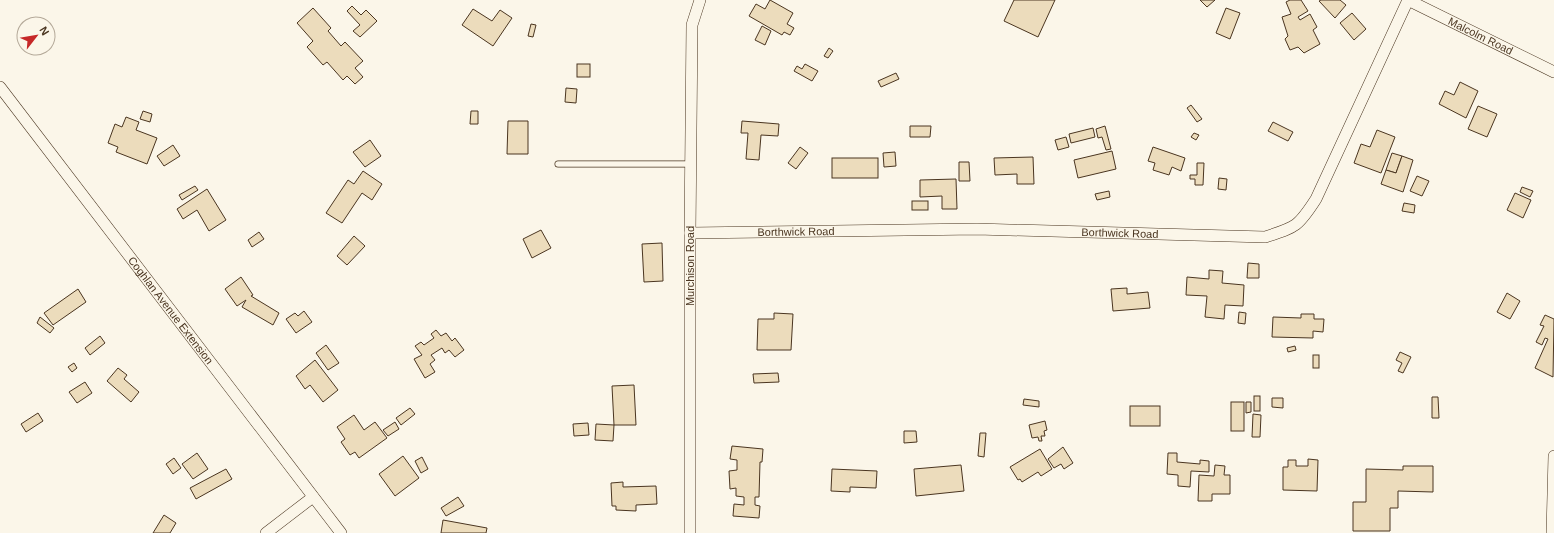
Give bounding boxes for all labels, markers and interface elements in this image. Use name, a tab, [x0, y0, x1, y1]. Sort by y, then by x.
street label: Malcolm Road	[1446, 15, 1515, 57]
north arrow	[16, 16, 56, 56]
text: N	[37, 24, 52, 37]
street label: Borthwick Road	[757, 225, 835, 238]
street label: Murchison Road	[684, 226, 696, 306]
street label: Borthwick Road	[1081, 226, 1159, 240]
street label: Coghlan Avenue Extension	[126, 254, 216, 366]

